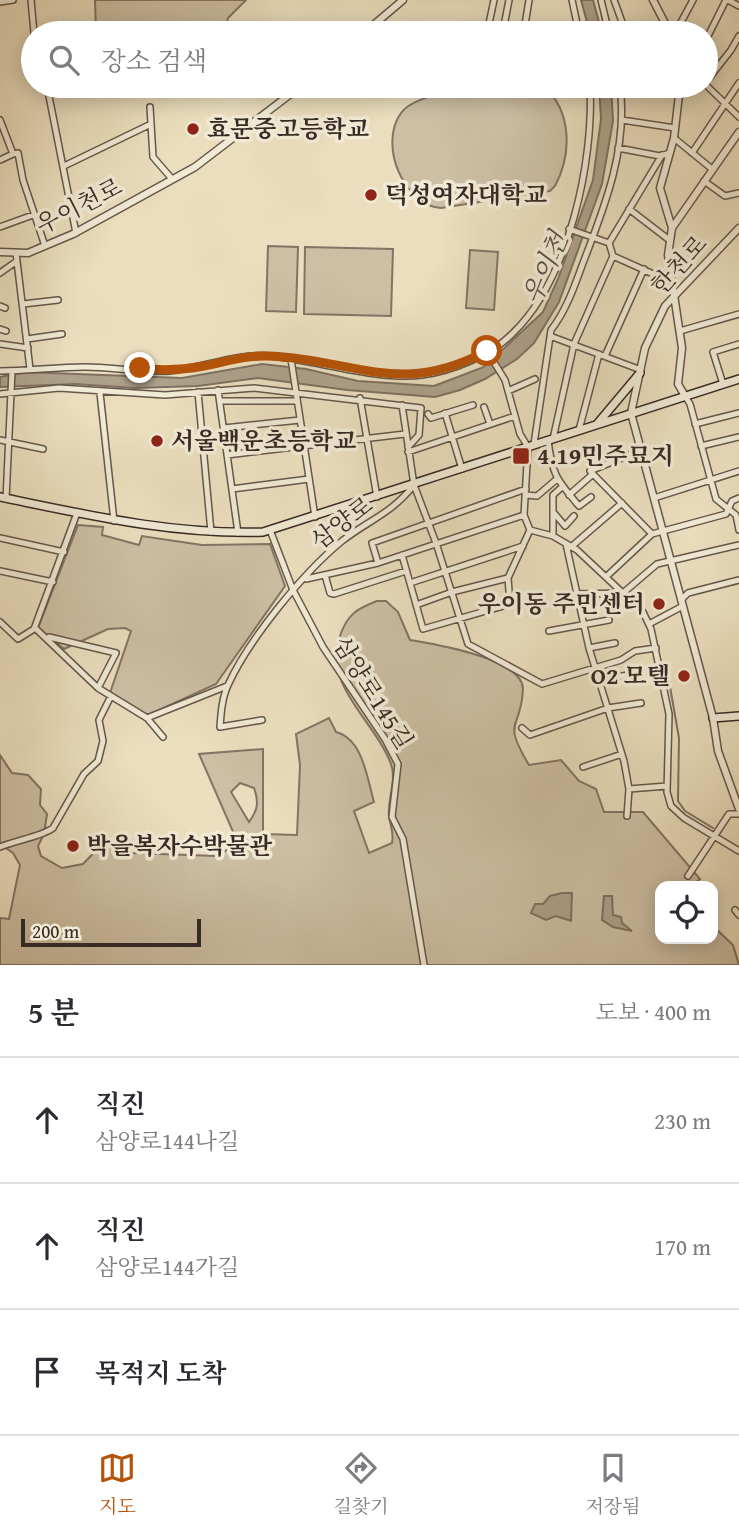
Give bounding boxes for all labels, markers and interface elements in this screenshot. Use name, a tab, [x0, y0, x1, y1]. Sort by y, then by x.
search box	[21, 21, 718, 98]
icon: search	[45, 41, 83, 79]
text: 장소 검색	[101, 41, 207, 80]
place label: 효문중고등학교	[207, 111, 369, 146]
marker: 효문중고등학교	[185, 121, 201, 137]
street label: 우이천로	[30, 169, 128, 242]
place label: 덕성여자대학교	[385, 177, 547, 212]
marker: 덕성여자대학교	[363, 187, 379, 203]
water label: 우이천	[512, 224, 578, 310]
street label: 한천로	[642, 227, 715, 302]
route start	[471, 335, 502, 366]
route end	[124, 352, 155, 383]
place label: 서울백운초등학교	[171, 423, 356, 458]
marker: 서울백운초등학교	[149, 433, 165, 449]
place label: 4.19민주묘지	[537, 438, 674, 473]
marker: 4.19민주묘지	[511, 446, 531, 466]
street label: 삼양로	[303, 488, 380, 558]
place label: 우이동 주민센터	[477, 586, 645, 621]
marker: 우이동 주민센터	[651, 596, 667, 612]
street label: 삼양로145길	[325, 629, 422, 756]
place label: O2 모텔	[591, 658, 670, 693]
marker: O2 모텔	[676, 668, 692, 684]
place label: 박을복자수박물관	[87, 828, 272, 863]
marker: 박을복자수박물관	[65, 838, 81, 854]
map controls	[655, 881, 718, 944]
button: locate	[655, 881, 718, 944]
scale bar	[21, 916, 201, 948]
text: 200 m	[32, 917, 79, 945]
text: 5 분	[28, 990, 79, 1034]
text: 도보 · 400 m	[596, 995, 711, 1028]
text: 직진	[95, 1084, 145, 1123]
icon: ahead	[28, 1101, 66, 1139]
text: 230 m	[654, 1104, 711, 1137]
text: 삼양로144나길	[95, 1124, 239, 1157]
text: 직진	[95, 1210, 145, 1249]
icon: ahead	[28, 1227, 66, 1265]
text: 170 m	[654, 1230, 711, 1263]
text: 삼양로144가길	[95, 1250, 239, 1283]
icon: arrive	[28, 1353, 66, 1391]
text: 목적지 도착	[95, 1353, 226, 1392]
tab: 지도	[98, 1449, 136, 1520]
tab: 길찾기	[333, 1449, 388, 1520]
tab: 저장됨	[585, 1449, 641, 1520]

